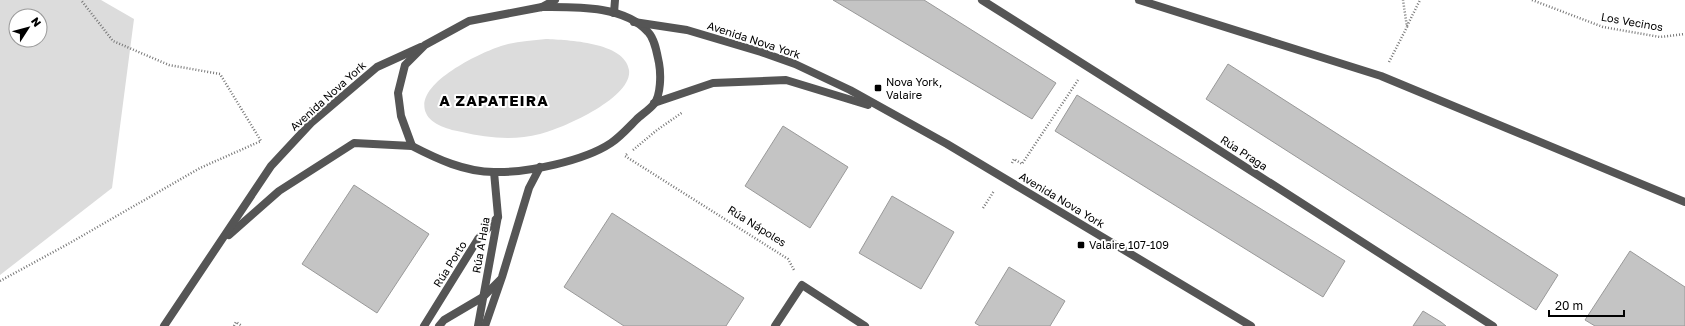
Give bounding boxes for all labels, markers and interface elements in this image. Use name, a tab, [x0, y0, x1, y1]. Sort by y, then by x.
north arrow	[8, 8, 48, 48]
street label: Los Vecinos	[1600, 10, 1664, 33]
text: N	[29, 15, 44, 29]
street label: Avenida Nova York	[706, 18, 802, 61]
street label: Avenida Nova York	[287, 58, 368, 133]
place label: Nova York, Valaire	[886, 75, 942, 101]
marker: Nova York, Valaire	[873, 83, 883, 93]
district label: A ZAPATEIRA	[439, 91, 549, 109]
street label: Rúa Praga	[1218, 133, 1270, 173]
street label: Avenida Nova York	[1017, 169, 1107, 230]
street label: Rúa Nápoles	[726, 202, 789, 249]
street label: Rúa A Haia	[469, 216, 492, 274]
street label: Rúa Porto	[430, 238, 469, 289]
place label: Valaire 107-109	[1089, 238, 1169, 251]
marker: Valaire 107-109	[1076, 240, 1086, 250]
scale bar	[1549, 292, 1624, 318]
text: 20 m	[1555, 298, 1583, 313]

